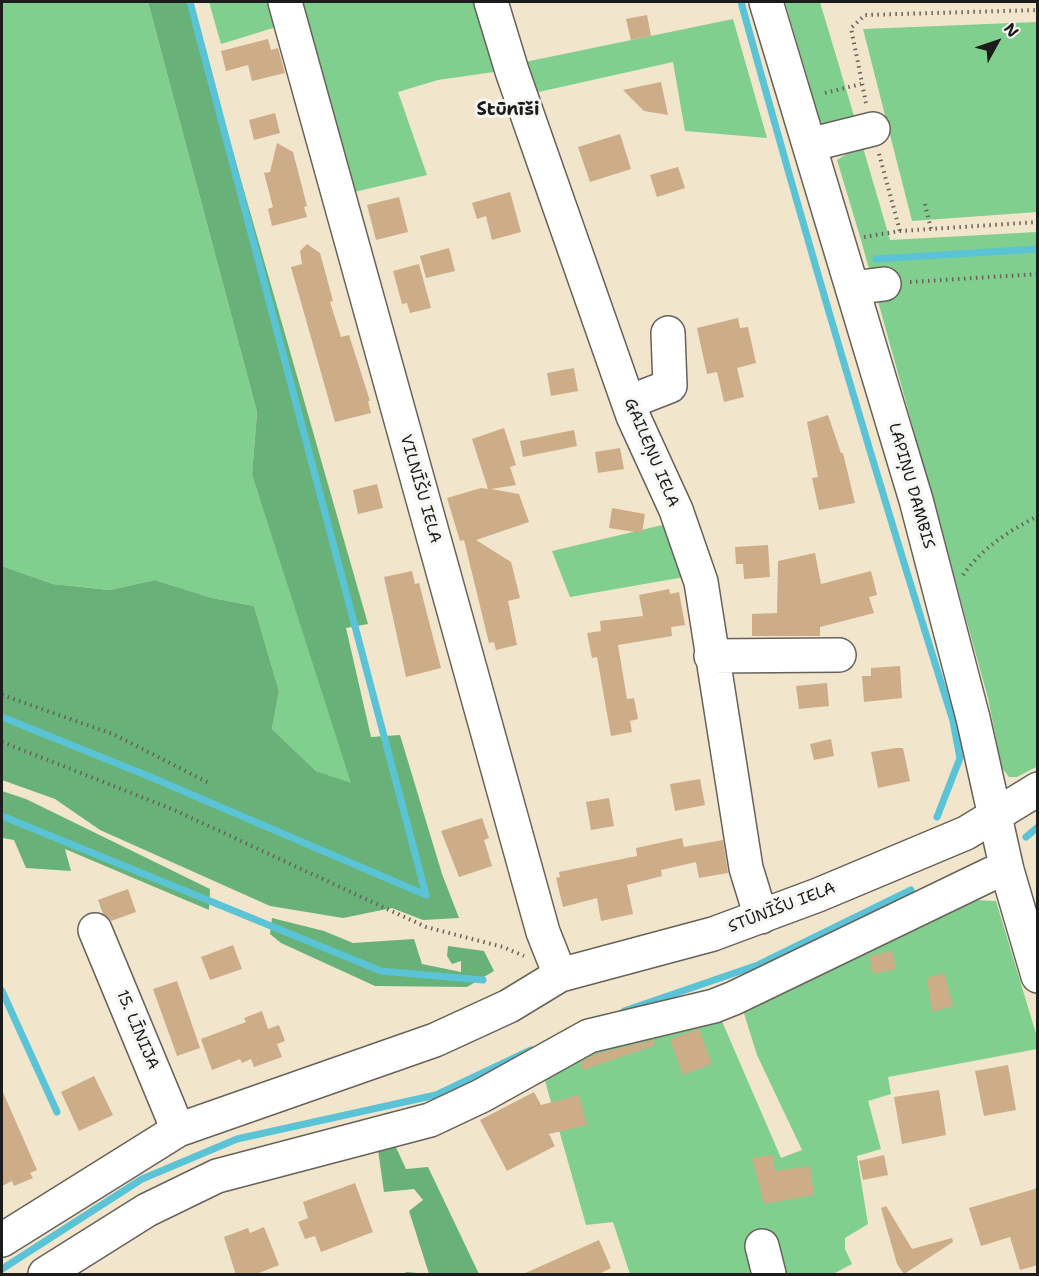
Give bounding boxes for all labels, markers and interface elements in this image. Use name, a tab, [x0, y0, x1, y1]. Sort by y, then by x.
north arrow	[967, 12, 1027, 72]
text: N	[999, 18, 1023, 42]
district label: Stūnīši	[477, 99, 539, 121]
street label: GAILEŅU IELA	[619, 396, 683, 510]
street label: LAPIŅU DAMBIS	[884, 421, 938, 551]
street label: VILNĪŠU IELA	[395, 432, 445, 546]
street label: STŪNĪŠU IELA	[726, 879, 838, 937]
street label: 15. LĪNIJA	[112, 987, 162, 1073]

